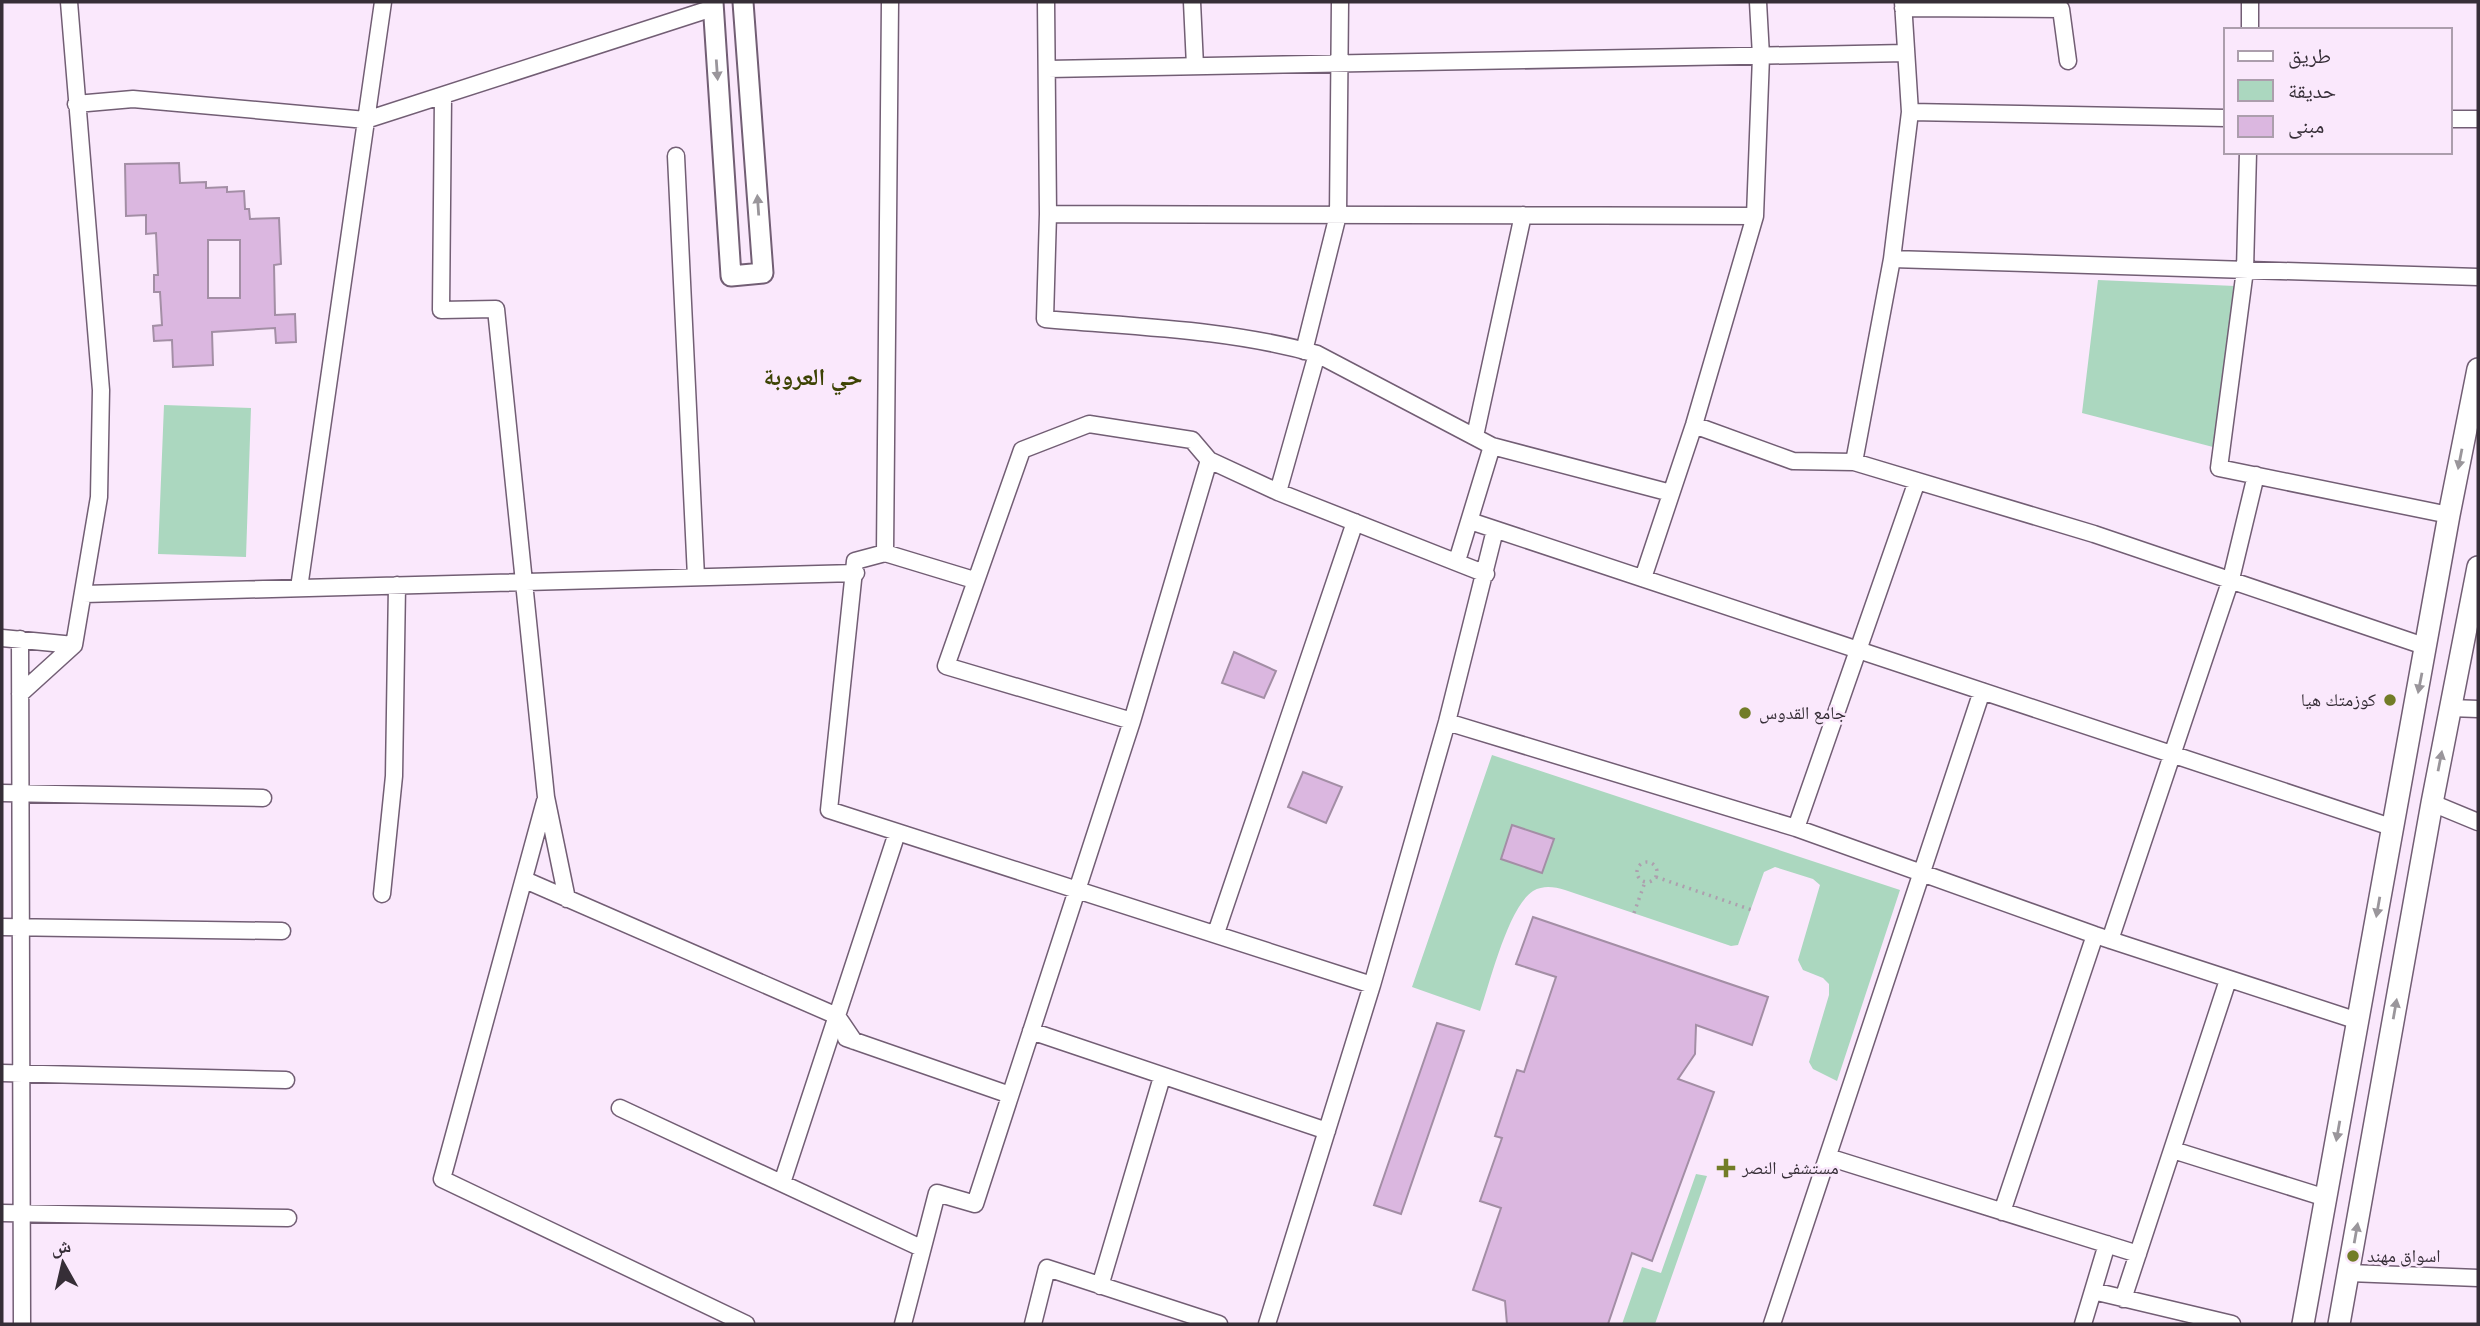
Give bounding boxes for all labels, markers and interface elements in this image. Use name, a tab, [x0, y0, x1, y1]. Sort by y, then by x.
legend	[2224, 28, 2452, 154]
text: طريق	[2288, 41, 2331, 70]
one-way arrow	[712, 59, 723, 81]
text: حديقة	[2288, 76, 2336, 105]
text: مبنى	[2288, 111, 2324, 140]
one-way arrow	[752, 193, 763, 215]
district label: حي العروبة	[763, 360, 863, 396]
one-way arrow	[2454, 448, 2465, 470]
one-way arrow	[2414, 672, 2425, 694]
place label: كوزمتك هيا	[2301, 687, 2377, 712]
marker: كوزمتك هيا	[2382, 692, 2398, 708]
place label: جامع القدوس	[1759, 700, 1846, 725]
marker: جامع القدوس	[1737, 705, 1753, 721]
one-way arrow	[2434, 750, 2445, 772]
one-way arrow	[2372, 896, 2383, 918]
one-way arrow	[2390, 998, 2401, 1020]
one-way arrow	[2332, 1120, 2343, 1142]
place label: مستشفى النصر	[1741, 1155, 1839, 1180]
marker: مستشفى النصر	[1716, 1158, 1736, 1178]
one-way arrow	[2351, 1222, 2362, 1244]
north arrow	[28, 1228, 98, 1298]
text: ش	[49, 1232, 72, 1260]
place label: اسواق مهند	[2367, 1243, 2441, 1268]
marker: اسواق مهند	[2345, 1248, 2361, 1264]

